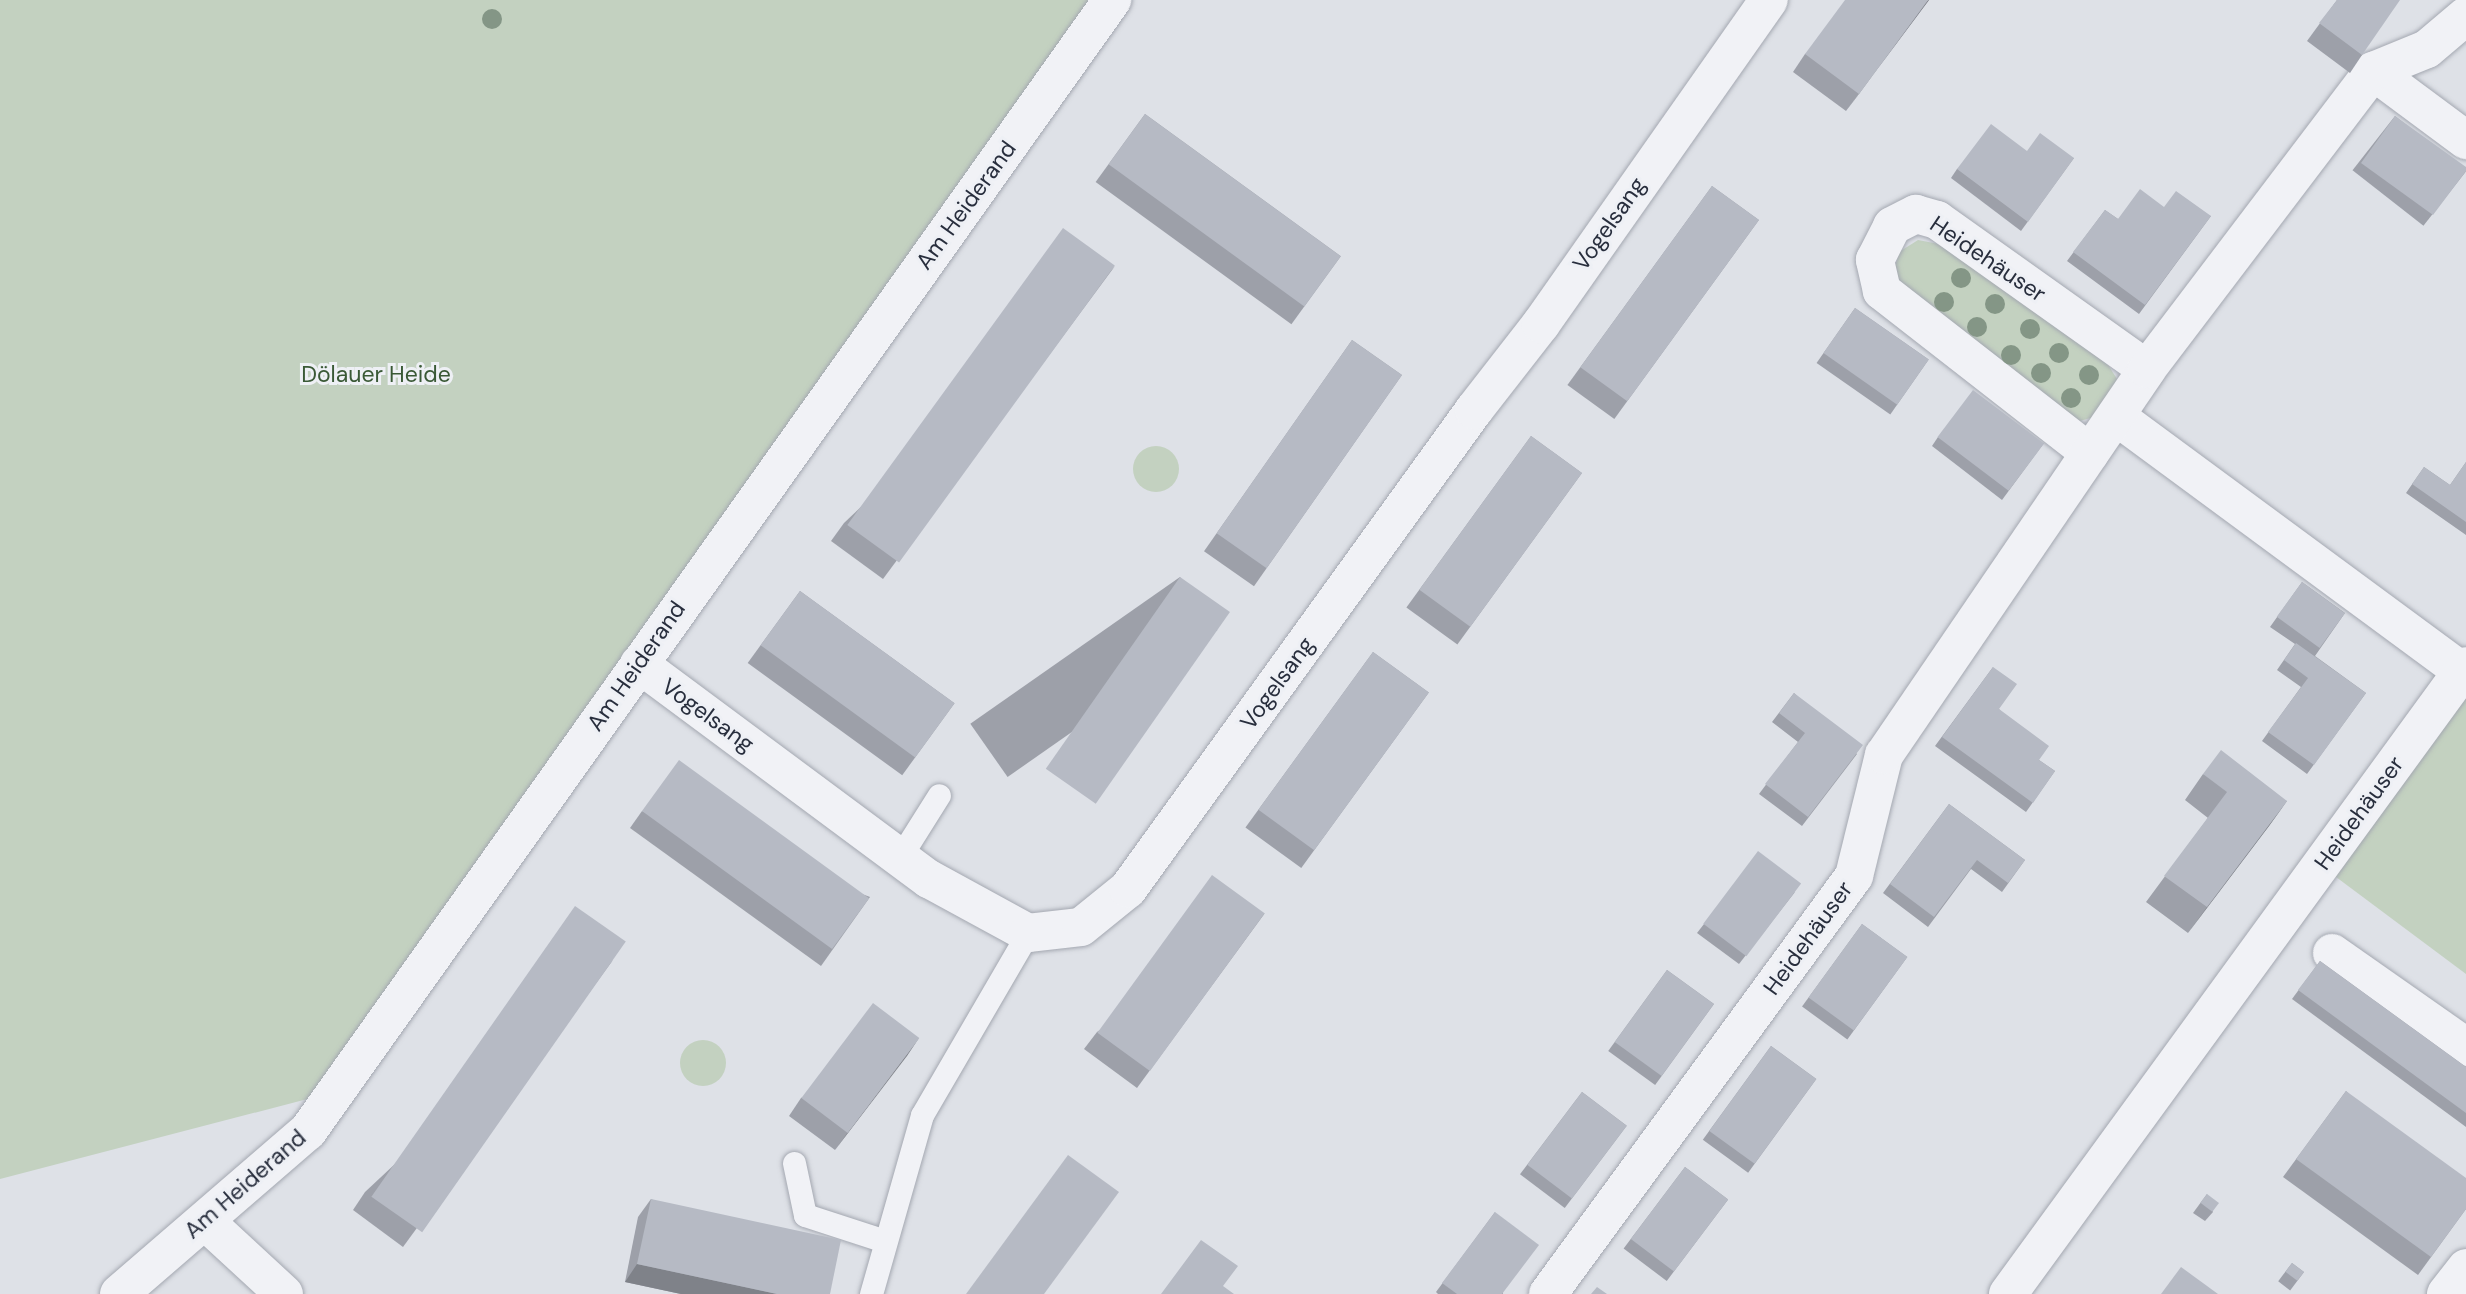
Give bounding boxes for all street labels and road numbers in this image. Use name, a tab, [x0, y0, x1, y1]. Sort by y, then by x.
street label: Am Heiderand	[910, 135, 1022, 275]
street label: Vogelsang	[1567, 172, 1651, 276]
street label: Heidehäuser	[1925, 210, 2051, 308]
street label: Am Heiderand	[581, 596, 691, 736]
street label: Vogelsang	[1234, 631, 1320, 735]
street label: Vogelsang	[656, 672, 760, 758]
street label: Heidehäuser	[2309, 751, 2409, 875]
street label: Heidehäuser	[1758, 876, 1858, 1000]
street label: Am Heiderand	[178, 1124, 312, 1244]

